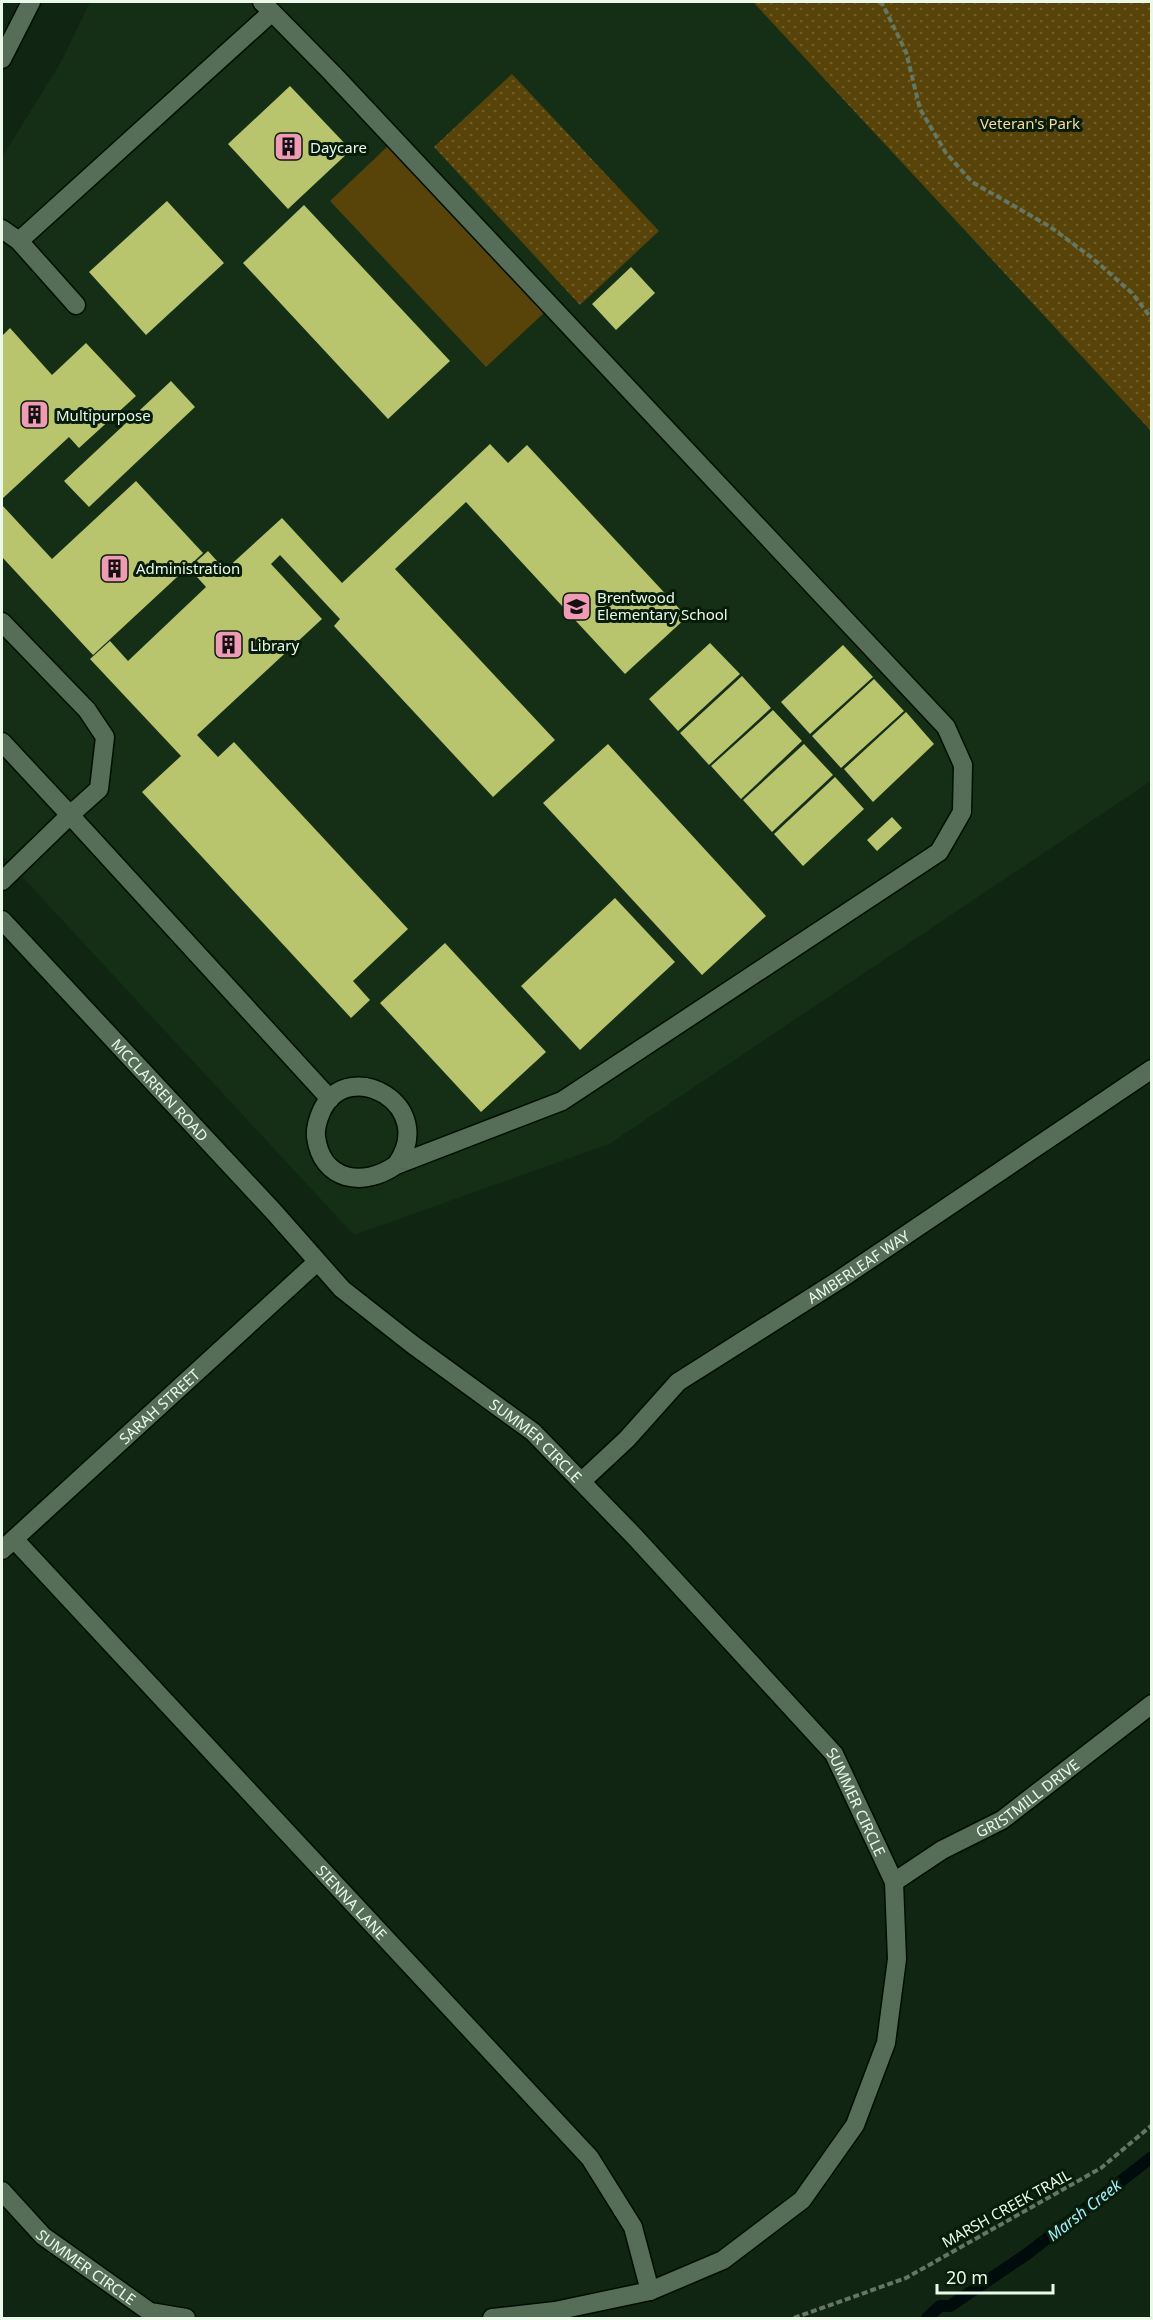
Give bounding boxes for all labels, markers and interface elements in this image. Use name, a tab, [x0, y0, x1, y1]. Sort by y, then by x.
park label: Veteran's Park	[980, 113, 1080, 133]
building icon: Daycare	[273, 131, 305, 163]
place label: Daycare	[310, 137, 367, 157]
building icon: Multipurpose	[19, 399, 51, 431]
place label: Multipurpose	[56, 405, 151, 425]
building icon: Administration	[99, 552, 131, 584]
place label: Administration	[136, 558, 240, 578]
place label: Brentwood Elementary School	[597, 587, 728, 624]
school or university icon: Brentwood Elementary School	[560, 590, 592, 622]
building icon: Library	[213, 629, 245, 661]
place label: Library	[250, 635, 299, 655]
street label: MCCLARREN ROAD	[107, 1034, 213, 1145]
street label: AMBERLEAF WAY	[803, 1225, 914, 1308]
street label: SARAH STREET	[115, 1364, 204, 1448]
street label: SUMMER CIRCLE	[486, 1394, 586, 1487]
street label: SUMMER CIRCLE	[823, 1743, 890, 1859]
street label: GRISTMILL DRIVE	[972, 1754, 1083, 1842]
street label: SIENNA LANE	[312, 1860, 392, 1944]
street label: MARSH CREEK TRAIL	[938, 2164, 1074, 2252]
water label: Marsh Creek	[1042, 2173, 1127, 2246]
street label: SUMMER CIRCLE	[32, 2225, 140, 2309]
scale bar	[937, 2257, 1052, 2295]
text: 20 m	[946, 2265, 988, 2289]

